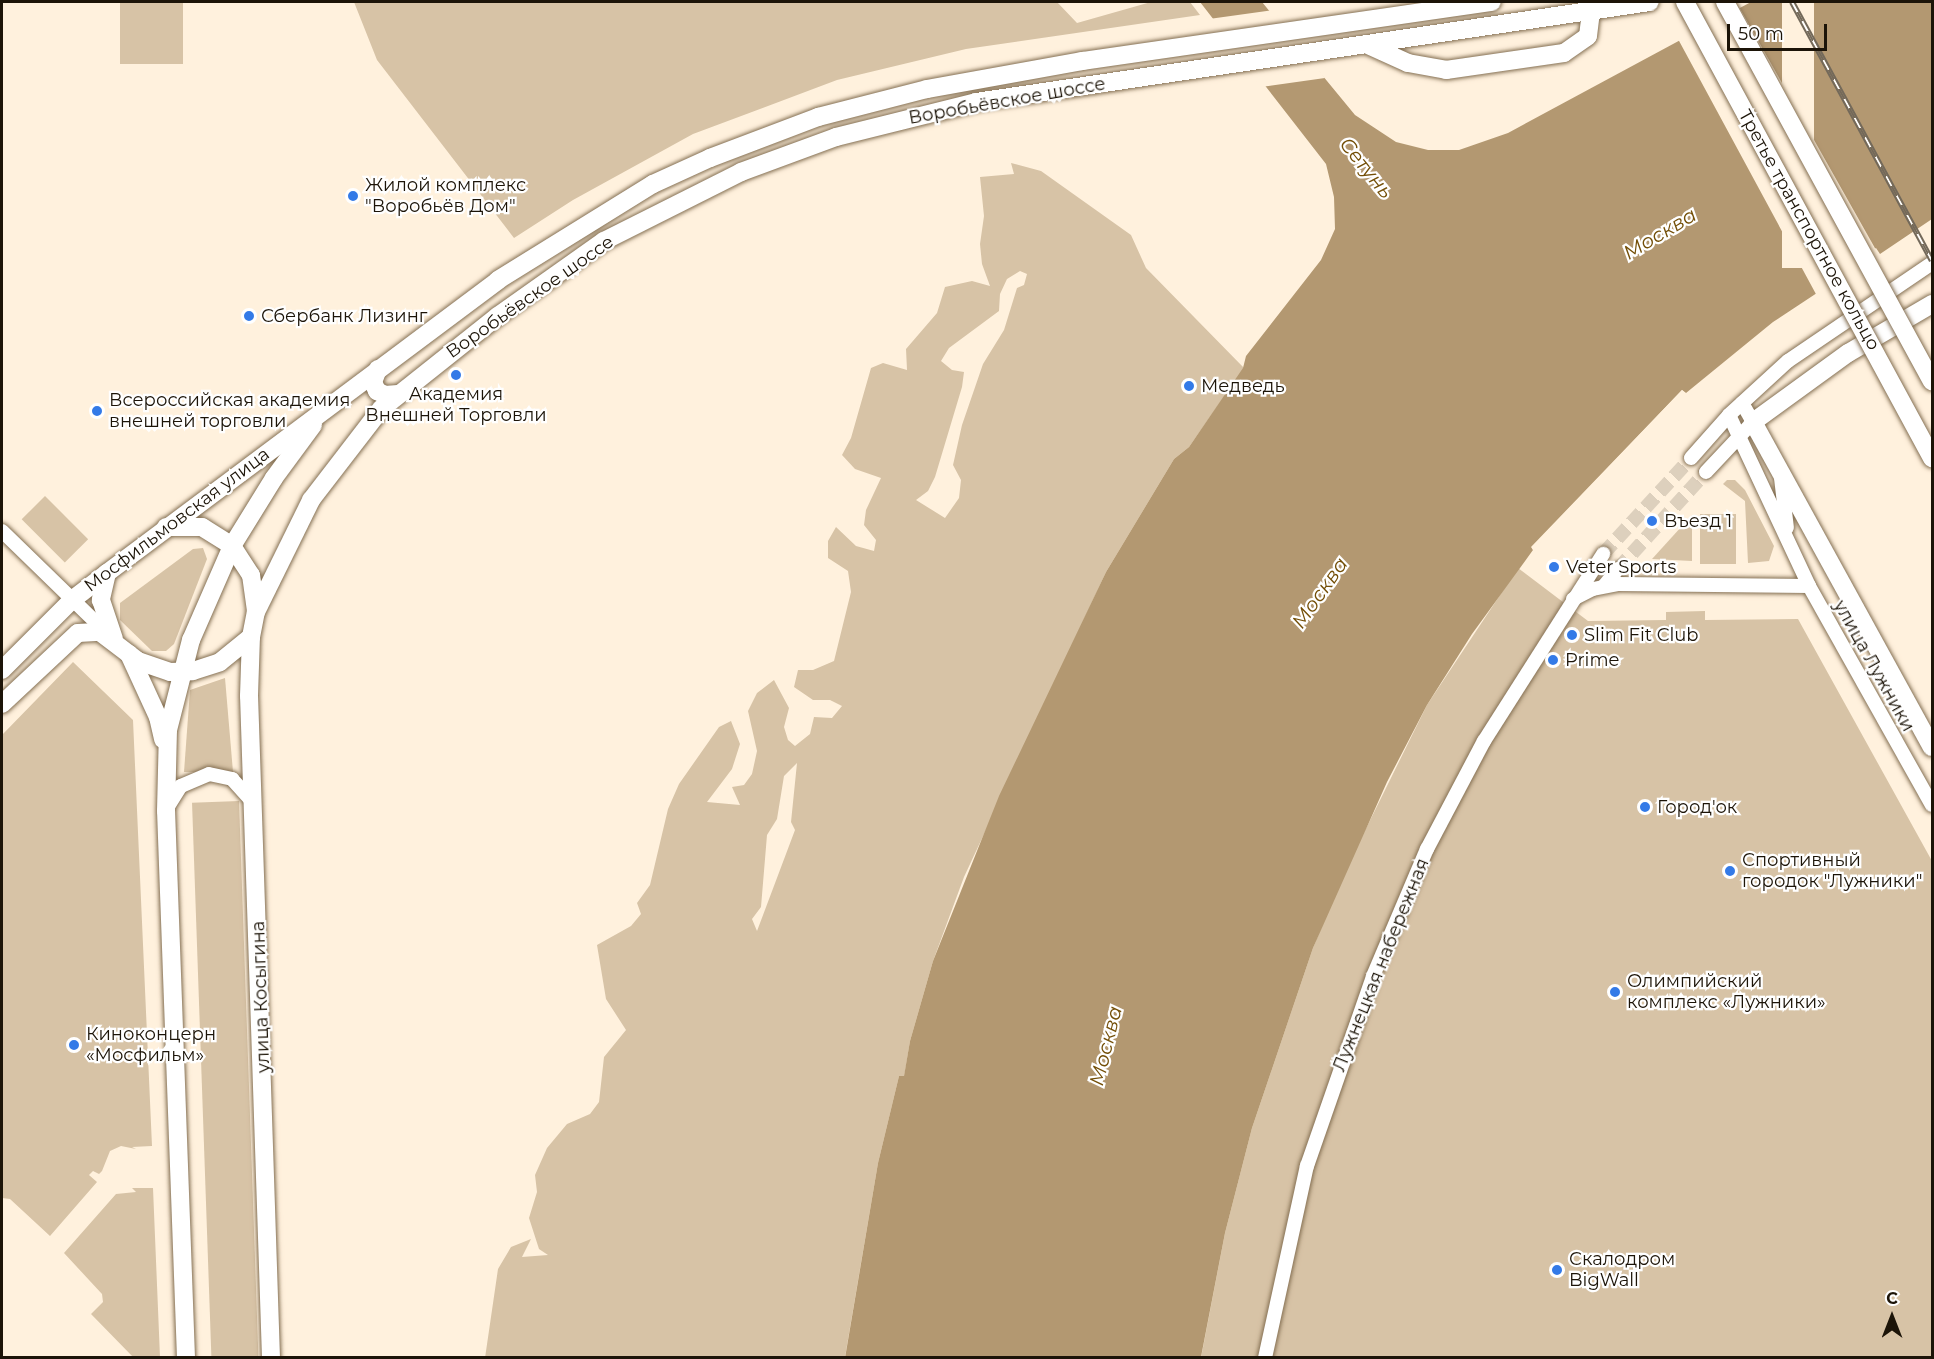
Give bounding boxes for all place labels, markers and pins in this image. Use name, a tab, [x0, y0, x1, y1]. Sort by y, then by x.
place label: Жилой комплекс "Воробьёв Дом"	[365, 175, 526, 218]
marker: Жилой комплекс "Воробьёв Дом"	[346, 189, 360, 203]
place label: Сбербанк Лизинг	[261, 305, 427, 327]
marker: Сбербанк Лизинг	[242, 309, 256, 323]
marker: Академия Внешней Торговли	[449, 368, 463, 382]
place label: Медведь	[1201, 375, 1285, 397]
marker: Медведь	[1182, 379, 1196, 393]
place label: Академия Внешней Торговли	[365, 384, 547, 426]
place label: Всероссийская академия внешней торговли	[109, 390, 350, 432]
marker: Всероссийская академия внешней торговли	[90, 404, 104, 418]
place label: Въезд 1	[1664, 510, 1732, 532]
marker: Въезд 1	[1645, 514, 1659, 528]
place label: Veter Sports	[1566, 556, 1676, 578]
marker: Veter Sports	[1547, 560, 1561, 574]
place label: Slim Fit Club	[1584, 624, 1699, 646]
marker: Slim Fit Club	[1565, 628, 1579, 642]
place label: Prime	[1565, 649, 1619, 671]
marker: Prime	[1546, 653, 1560, 667]
place label: Город'ок	[1657, 796, 1737, 818]
marker: Город'ок	[1638, 800, 1652, 814]
place label: Спортивный городок "Лужники"	[1742, 850, 1922, 892]
marker: Спортивный городок "Лужники"	[1723, 864, 1737, 878]
place label: Олимпийский комплекс «Лужники»	[1627, 971, 1826, 1014]
marker: Олимпийский комплекс «Лужники»	[1608, 985, 1622, 999]
place label: Киноконцерн «Мосфильм»	[86, 1024, 216, 1066]
marker: Киноконцерн «Мосфильм»	[67, 1038, 81, 1052]
place label: Скалодром BigWall	[1569, 1249, 1675, 1292]
marker: Скалодром BigWall	[1550, 1263, 1564, 1277]

